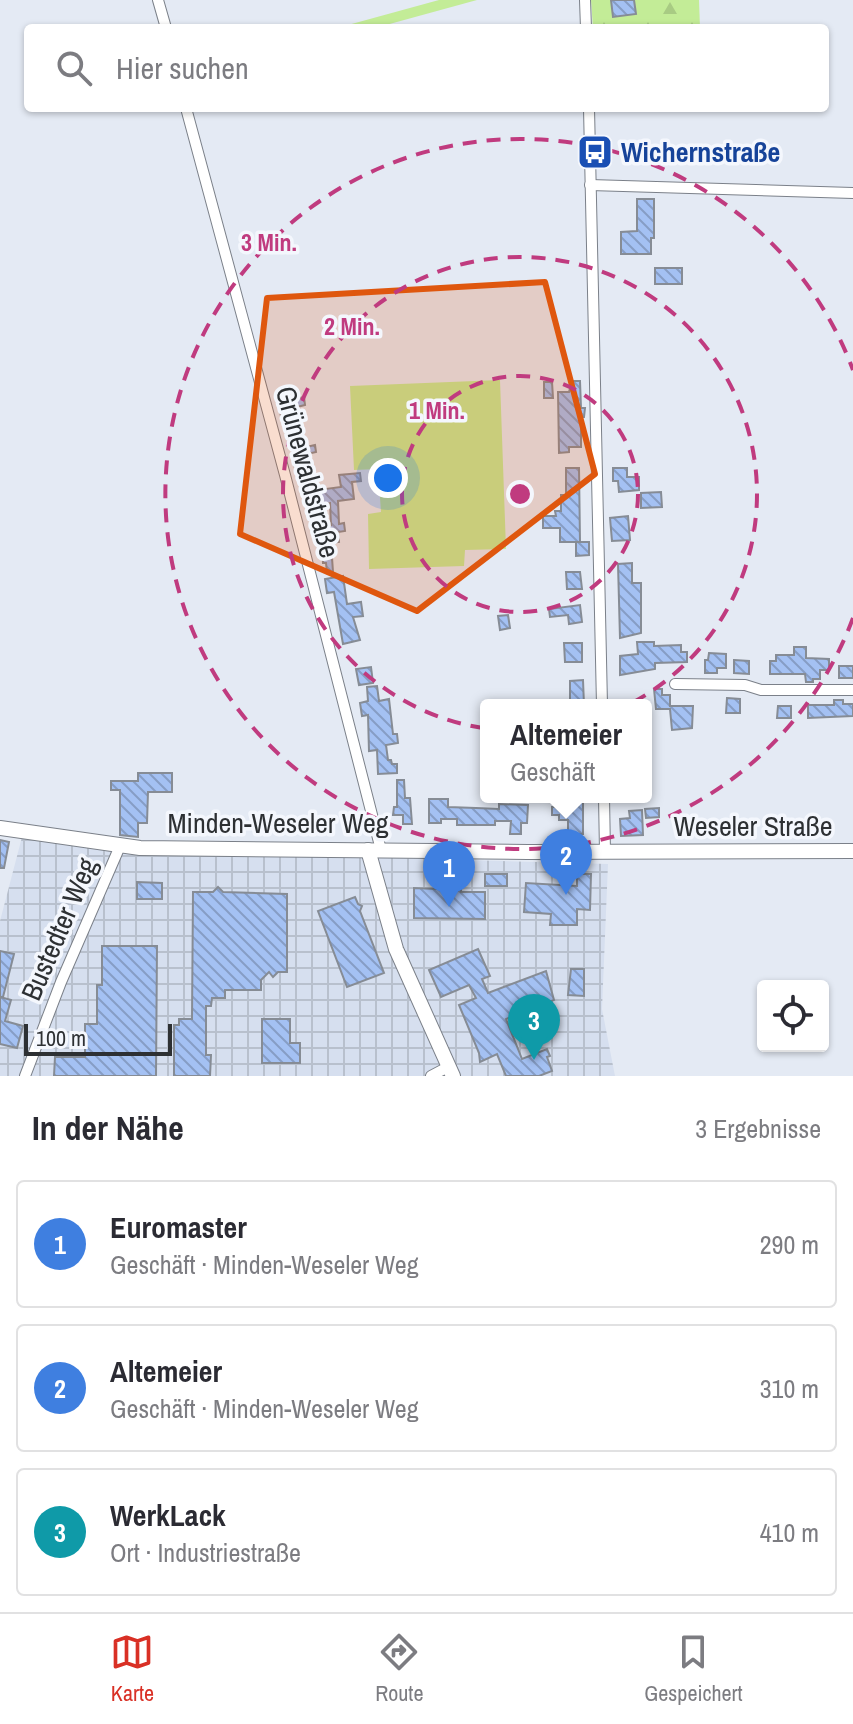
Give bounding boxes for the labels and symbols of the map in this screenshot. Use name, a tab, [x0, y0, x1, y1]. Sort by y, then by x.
bus stop icon: Wichernstraße	[576, 133, 614, 171]
place label: Wichernstraße	[621, 133, 780, 171]
text: 3 Min.	[241, 226, 297, 258]
text: 2 Min.	[324, 310, 380, 342]
street label: Grünewaldstraße	[267, 382, 349, 562]
text: 1 Min.	[409, 394, 465, 426]
your location	[368, 458, 408, 498]
centre of rings	[506, 480, 534, 508]
street label: Minden-Weseler Weg	[167, 804, 389, 842]
street label: Weseler Straße	[673, 807, 833, 845]
pin: 2	[540, 829, 592, 895]
pin: 1	[423, 841, 475, 907]
street label: Bustedter Weg	[12, 852, 106, 1006]
pin: 3	[508, 994, 560, 1060]
scale bar	[24, 1020, 172, 1056]

